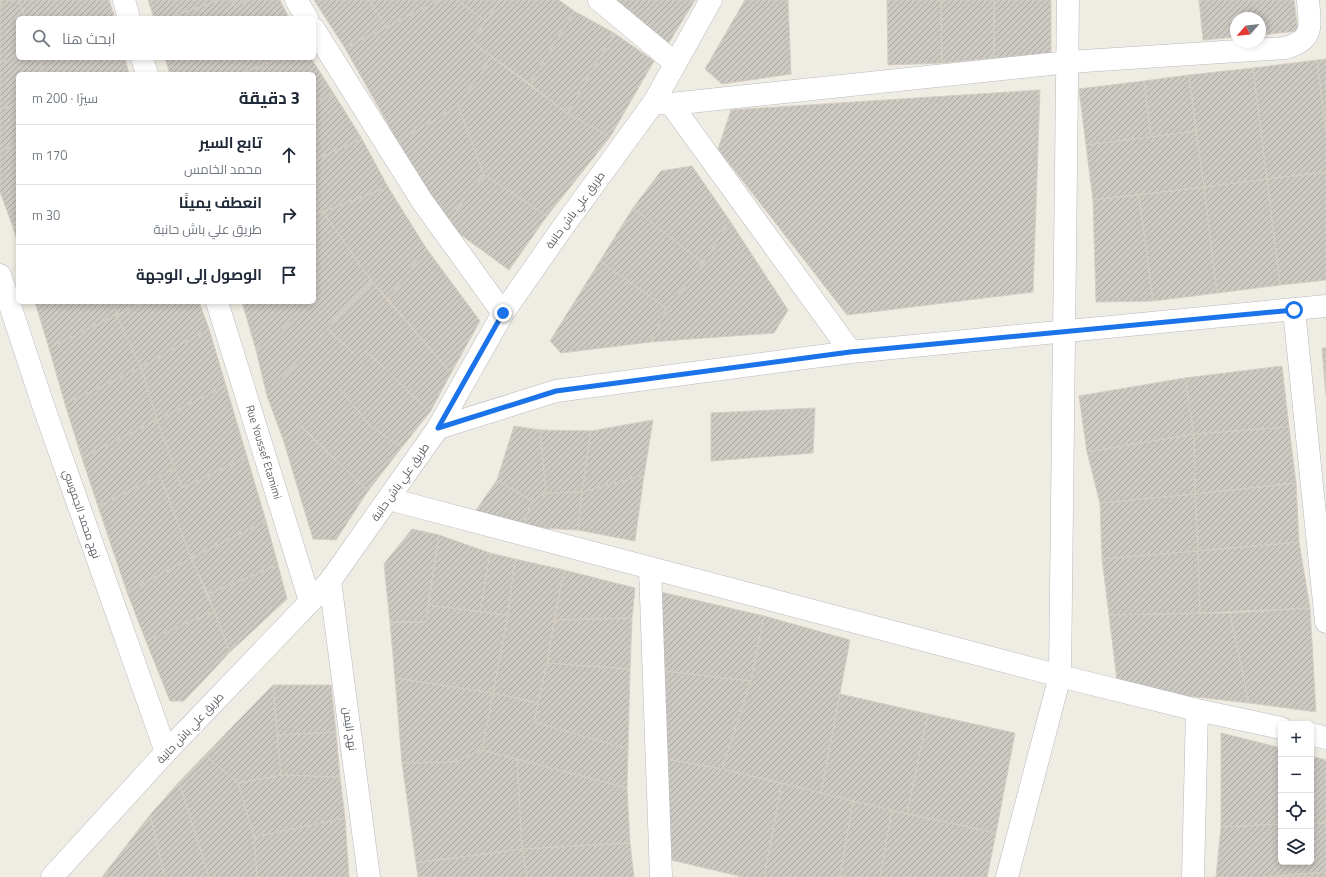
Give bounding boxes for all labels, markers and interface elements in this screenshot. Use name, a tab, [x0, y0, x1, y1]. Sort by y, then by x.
north arrow	[1230, 12, 1266, 48]
search box	[16, 16, 316, 60]
icon: search	[30, 27, 52, 49]
text: ابحث هنا	[62, 27, 115, 50]
text: 3 دقيقة	[239, 85, 300, 111]
text: سيرًا · 200 m	[32, 88, 98, 108]
text: تابع السير	[199, 131, 262, 154]
icon: ahead	[278, 144, 300, 166]
text: 170 m	[32, 145, 68, 165]
text: محمد الخامس	[184, 159, 262, 179]
street label: طريق علي باش حانبة	[542, 168, 609, 252]
text: انعطف يمينًا	[179, 191, 262, 214]
icon: right	[278, 204, 300, 226]
text: 30 m	[32, 205, 60, 225]
text: طريق علي باش حانبة	[153, 219, 262, 239]
text: الوصول إلى الوجهة	[136, 263, 262, 286]
icon: arrive	[278, 264, 300, 286]
route start	[1285, 301, 1303, 319]
route end	[494, 304, 512, 322]
street label: Rue Youssef Etamimi	[242, 403, 286, 501]
street label: طريق علي باش حانبة	[367, 440, 434, 525]
street label: نهج محمد الجموسي	[59, 467, 105, 561]
street label: طريق علي باش حانبة	[153, 689, 228, 768]
street label: نهج اليمن	[339, 706, 361, 752]
map controls	[1278, 721, 1314, 865]
button: +	[1278, 721, 1314, 757]
button: −	[1278, 757, 1314, 793]
button: locate	[1278, 793, 1314, 829]
button: layers	[1278, 829, 1314, 865]

